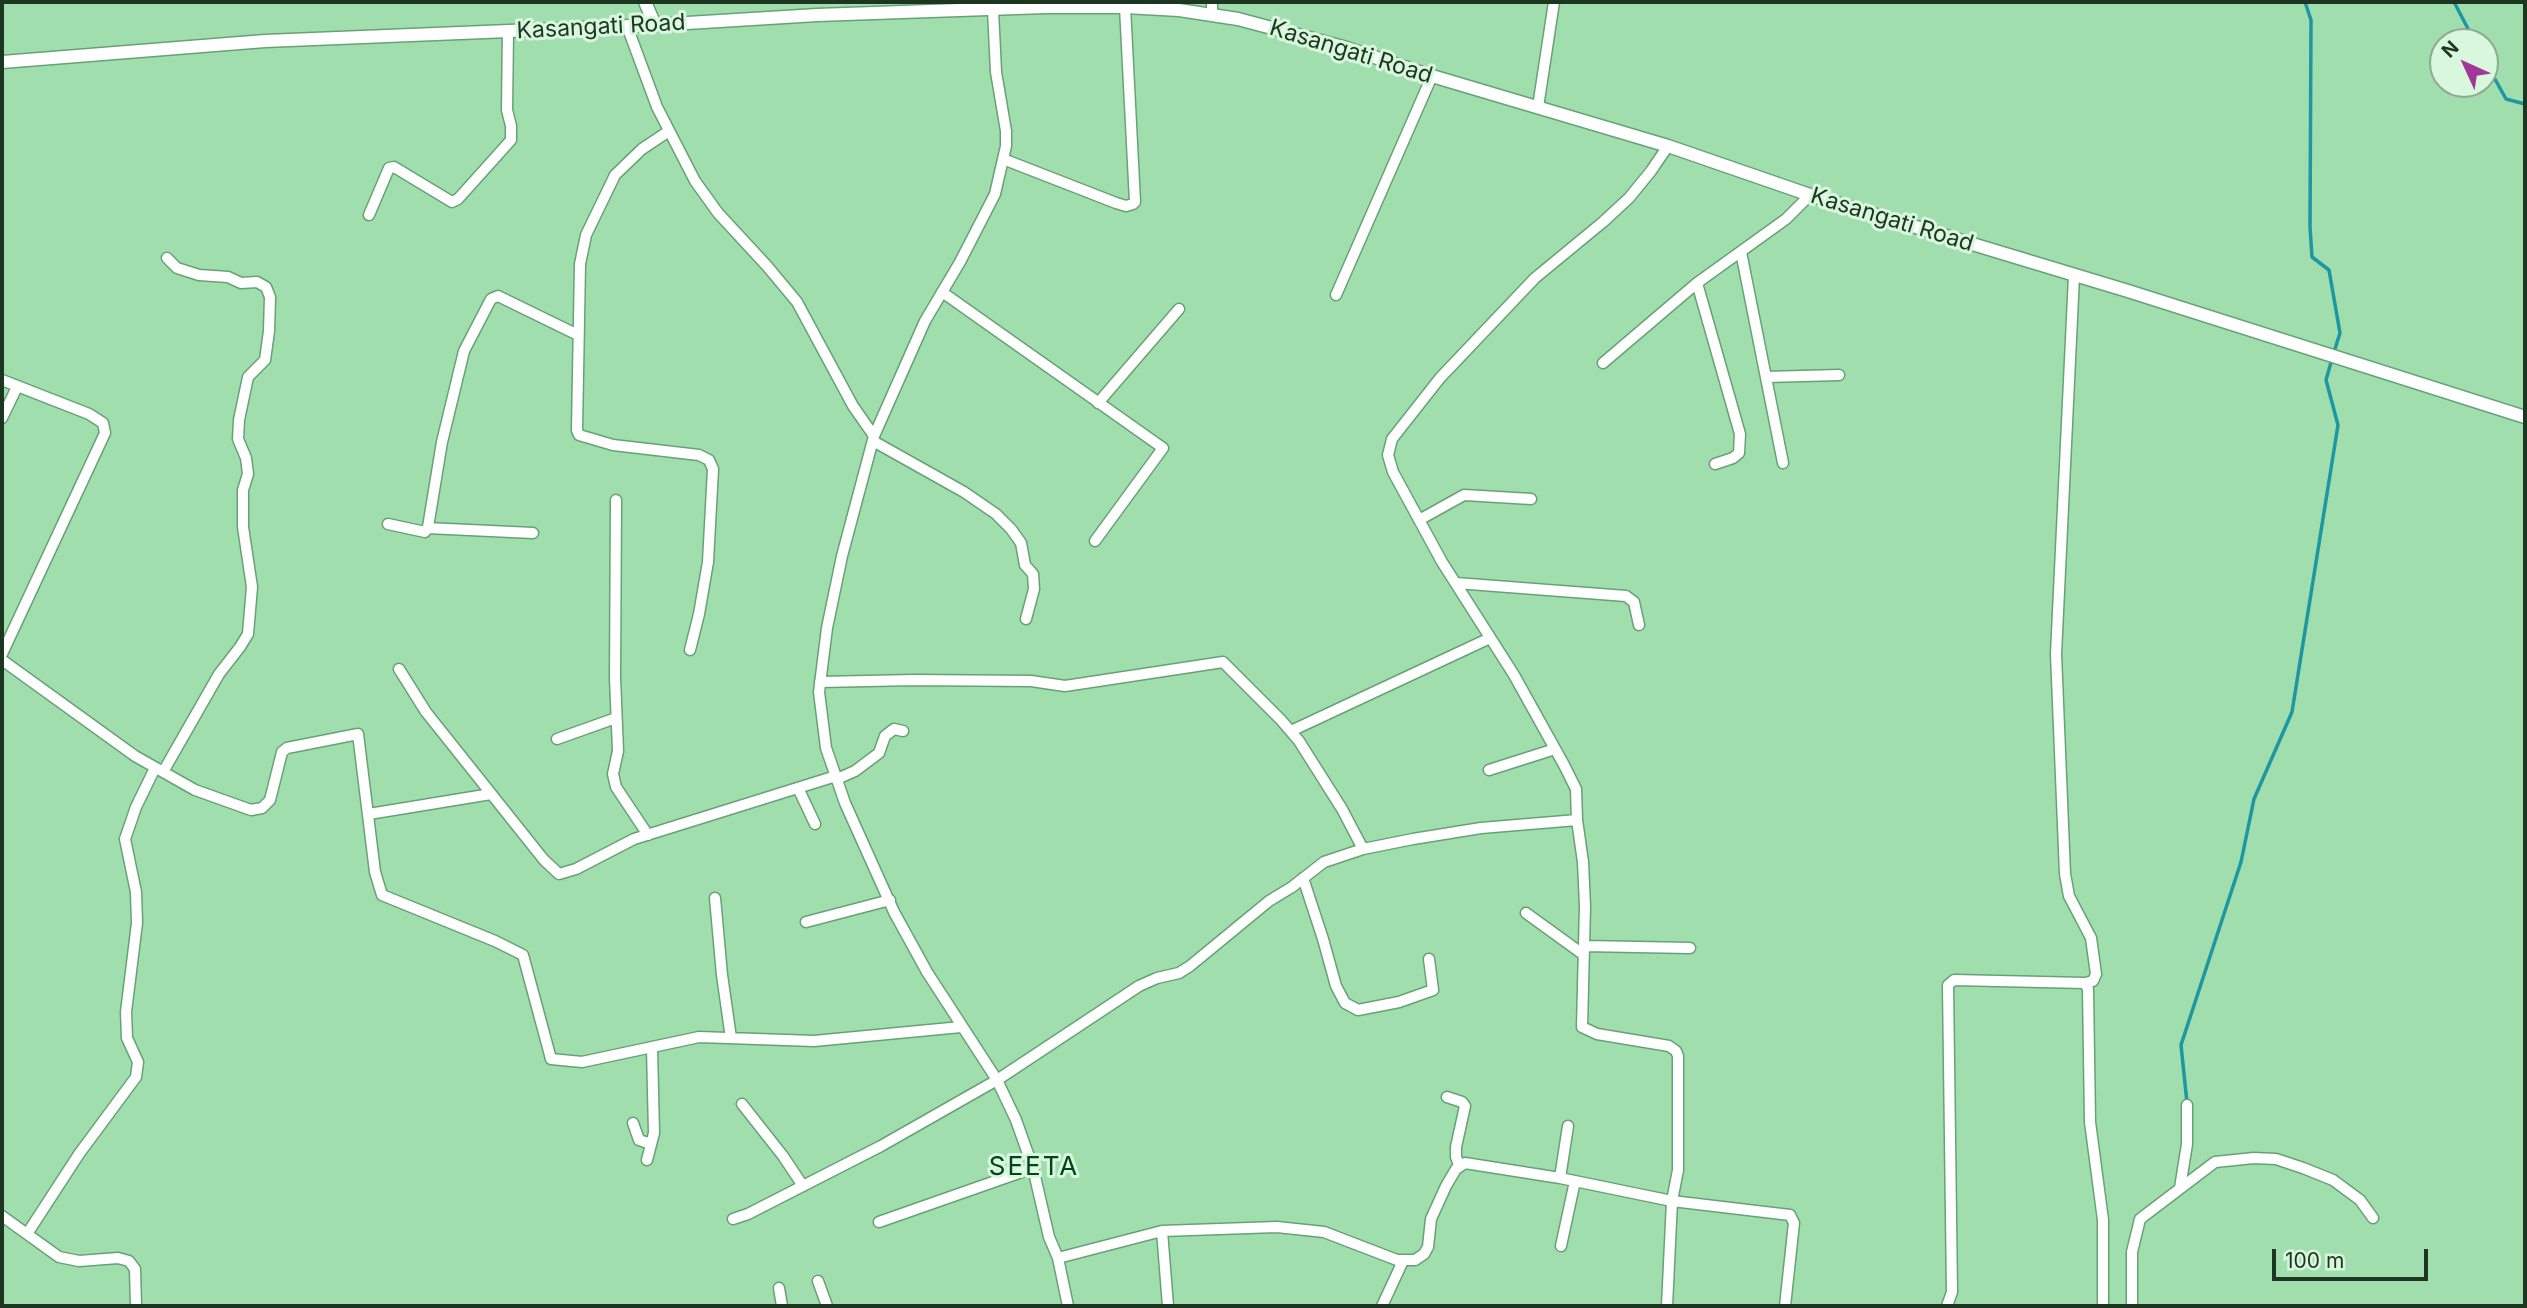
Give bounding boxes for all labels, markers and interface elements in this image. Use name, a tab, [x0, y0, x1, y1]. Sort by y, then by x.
street label: Kasangati Road	[516, 9, 686, 45]
street label: Kasangati Road	[1266, 14, 1436, 90]
north arrow	[2429, 28, 2499, 98]
text: N	[2437, 36, 2463, 62]
street label: Kasangati Road	[1807, 182, 1977, 258]
district label: SEETA	[989, 1151, 1079, 1183]
scale bar	[2275, 1234, 2431, 1278]
text: 100 m	[2285, 1248, 2344, 1273]

